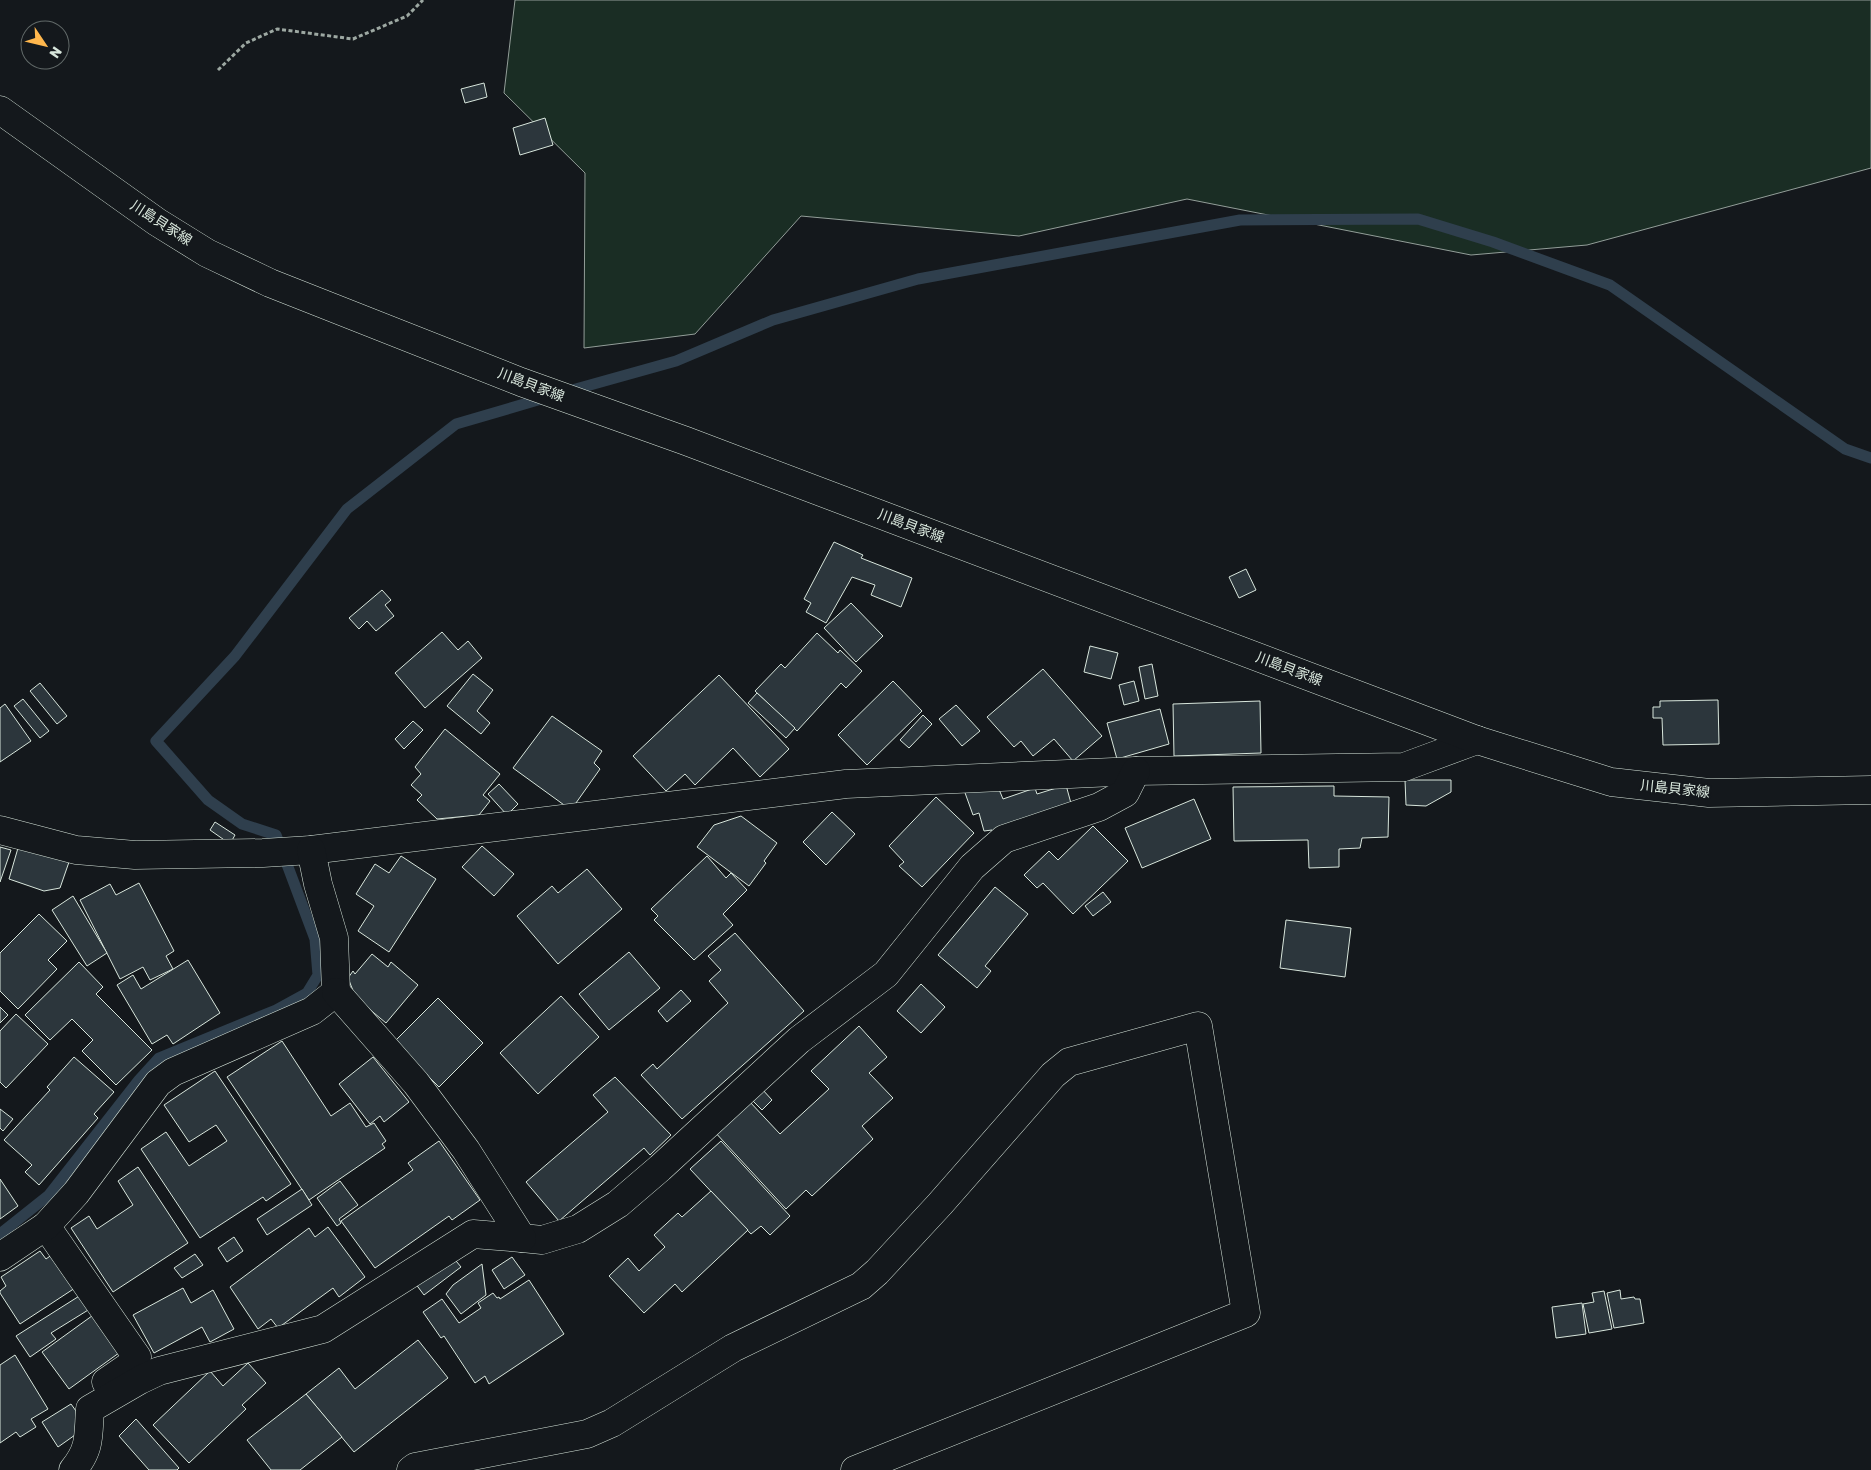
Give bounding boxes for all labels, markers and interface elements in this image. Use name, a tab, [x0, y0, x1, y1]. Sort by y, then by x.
north arrow	[20, 20, 70, 70]
text: N	[45, 43, 65, 61]
street label: 川島貝家線	[127, 197, 195, 249]
street label: 川島貝家線	[495, 365, 567, 405]
street label: 川島貝家線	[875, 506, 947, 546]
street label: 川島貝家線	[1253, 649, 1325, 689]
street label: 川島貝家線	[1639, 777, 1711, 801]

